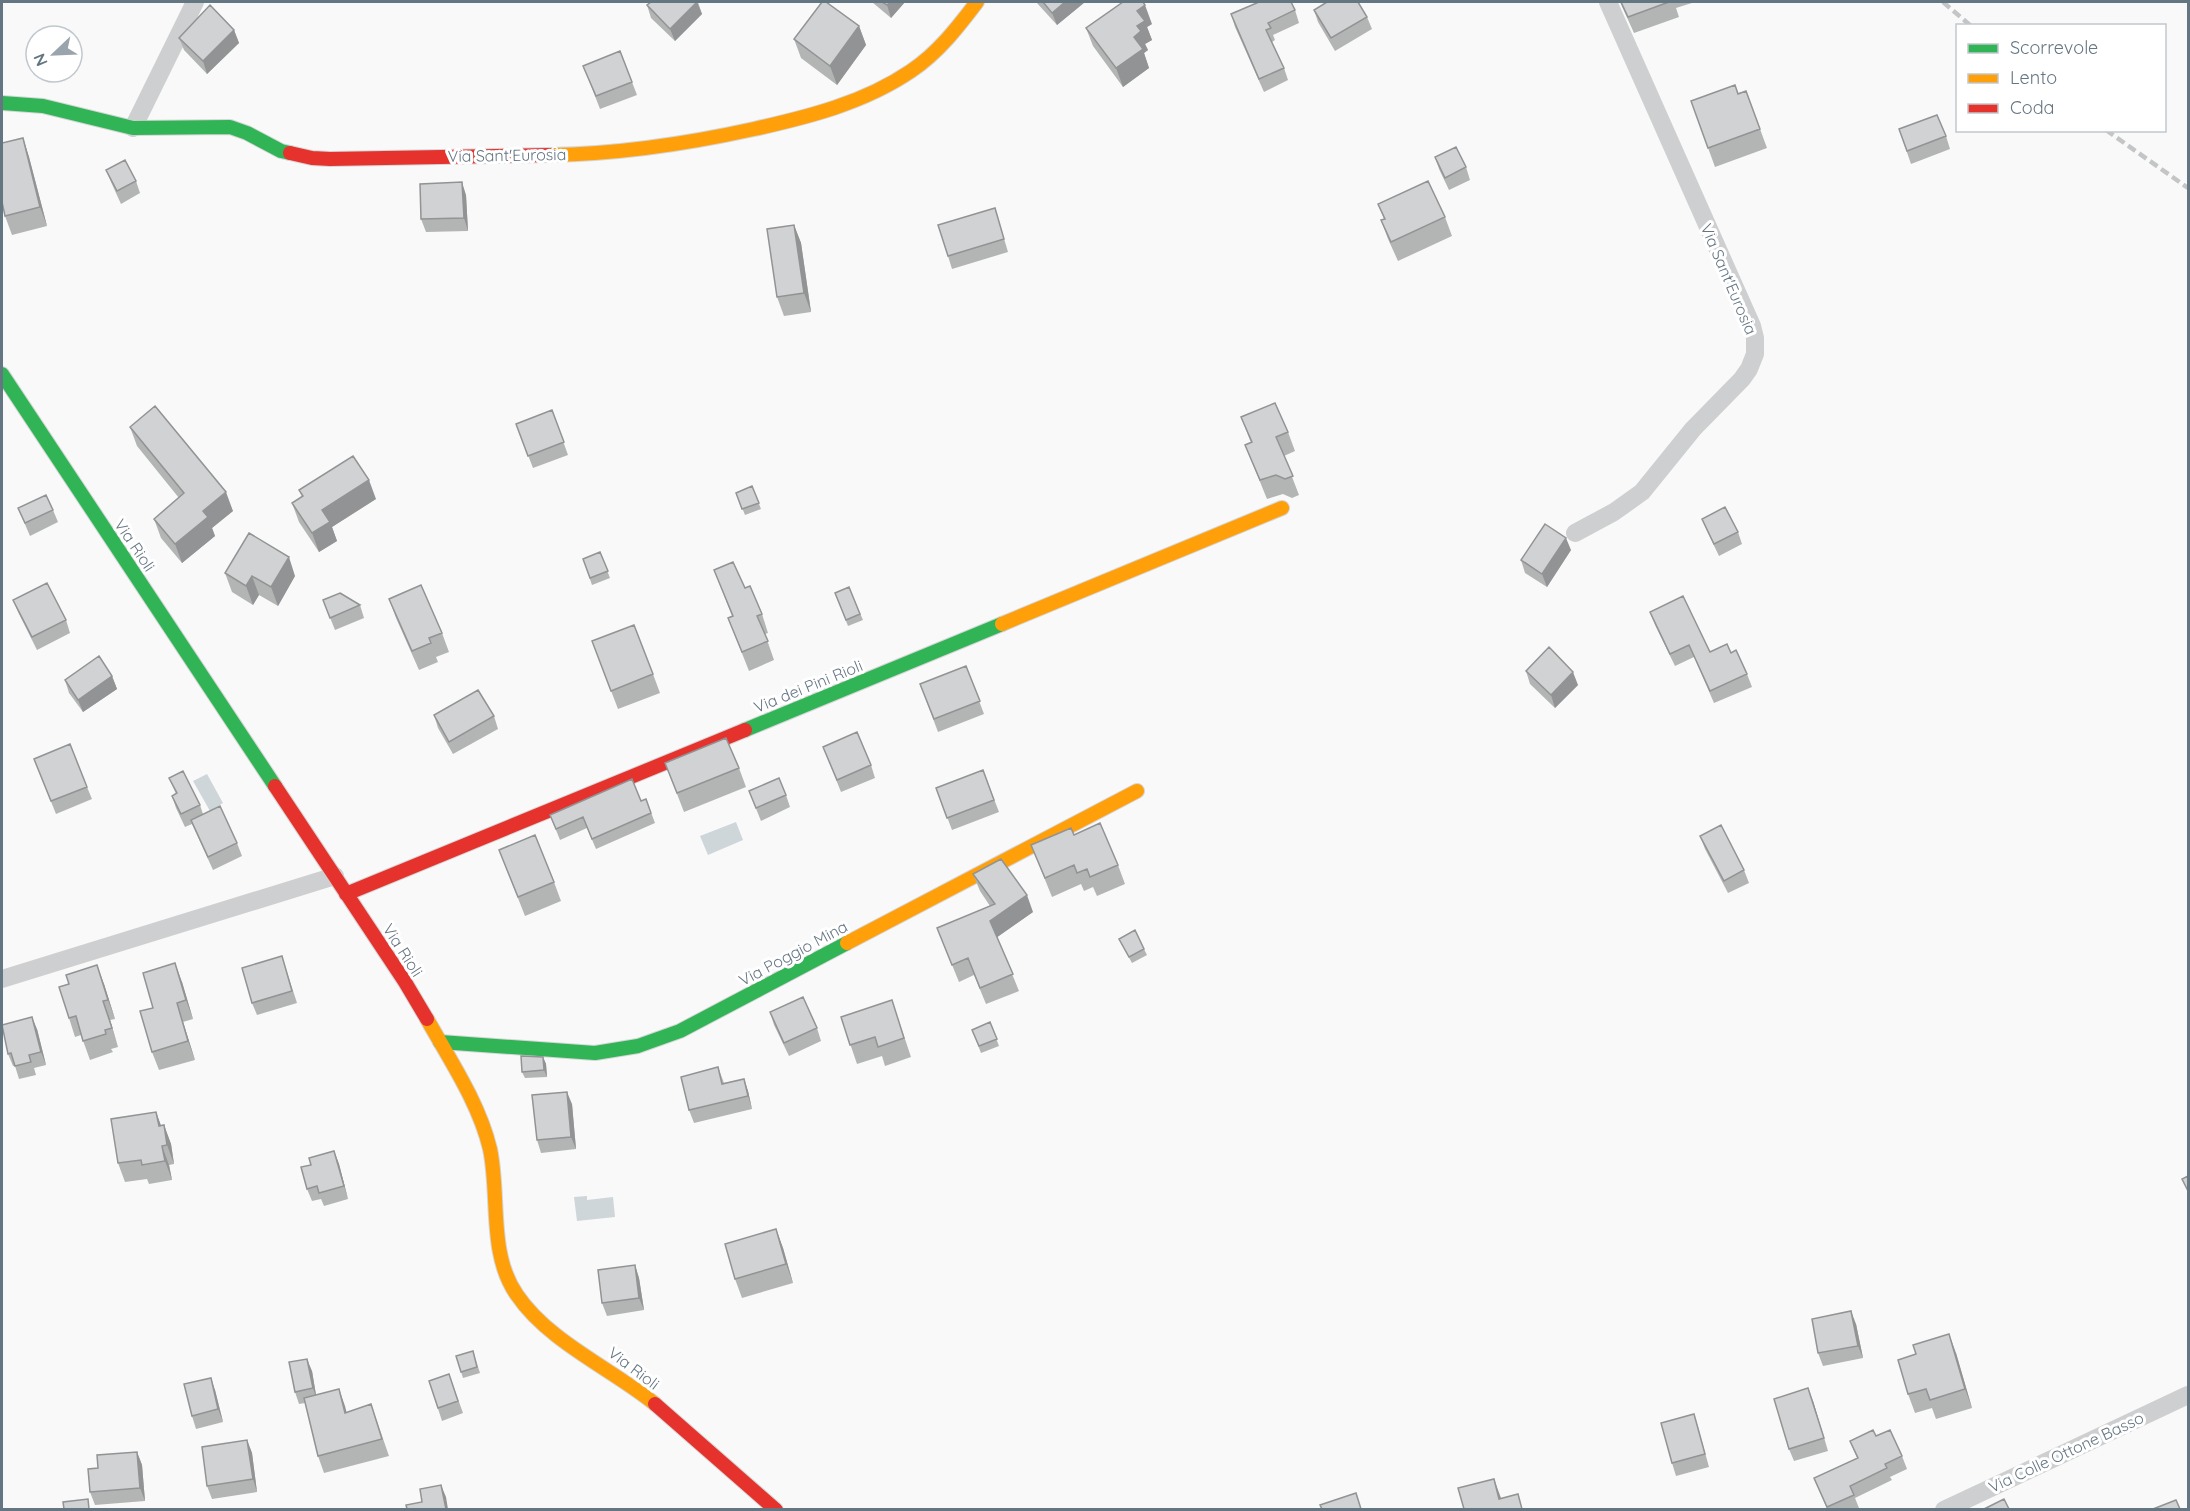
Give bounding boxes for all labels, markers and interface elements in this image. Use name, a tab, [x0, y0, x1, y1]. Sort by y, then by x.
north arrow	[24, 24, 84, 84]
legend	[1956, 24, 2166, 132]
text: Scorrevole	[2010, 36, 2098, 59]
text: N	[29, 51, 52, 69]
text: Lento	[2010, 66, 2057, 89]
text: Coda	[2010, 96, 2054, 119]
street label: Via Sant'Eurosia	[447, 144, 567, 166]
street label: Via Sant'Eurosia	[1697, 220, 1761, 338]
street label: Via Rioli	[110, 515, 160, 575]
street label: Via dei Pini Rioli	[751, 655, 865, 717]
street label: Via Poggio Mina	[735, 916, 851, 990]
street label: Via Rioli	[379, 920, 427, 980]
street label: Via Rioli	[604, 1342, 664, 1394]
street label: Via Colle Ottone Basso	[1985, 1407, 2147, 1497]

